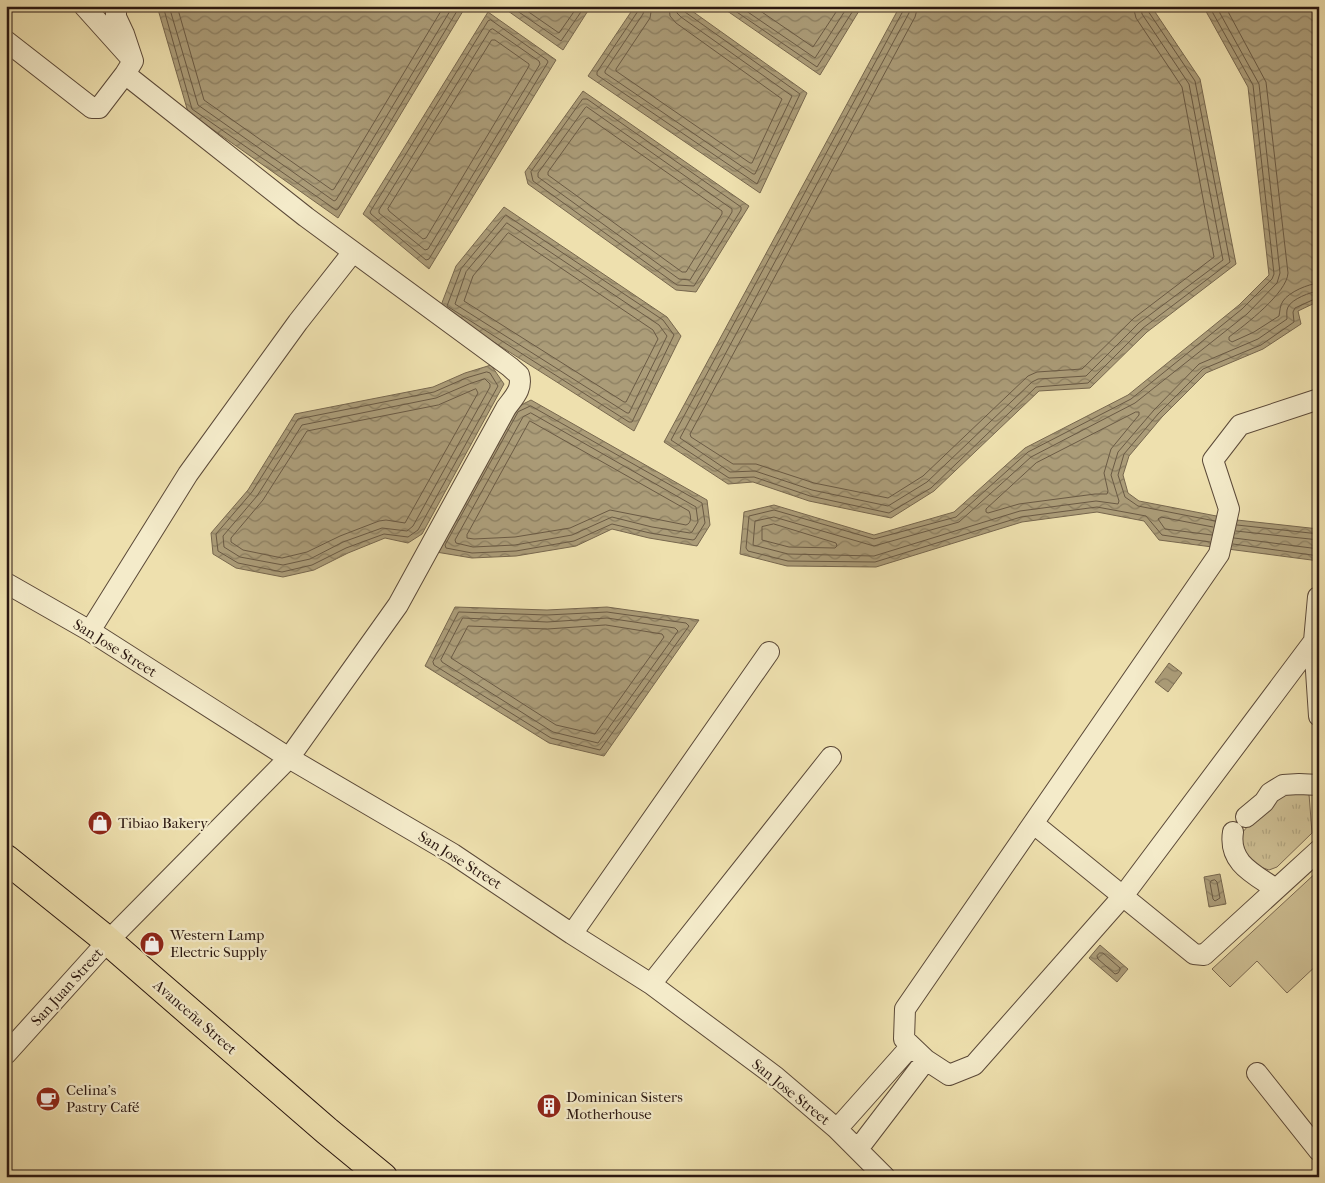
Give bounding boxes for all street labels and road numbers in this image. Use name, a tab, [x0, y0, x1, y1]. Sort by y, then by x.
street label: San Jose Street	[70, 615, 161, 681]
street label: San Jose Street	[415, 827, 506, 893]
street label: San Juan Street	[27, 944, 107, 1030]
street label: Avanceña Street	[149, 975, 241, 1059]
street label: San Jose Street	[748, 1055, 834, 1129]

